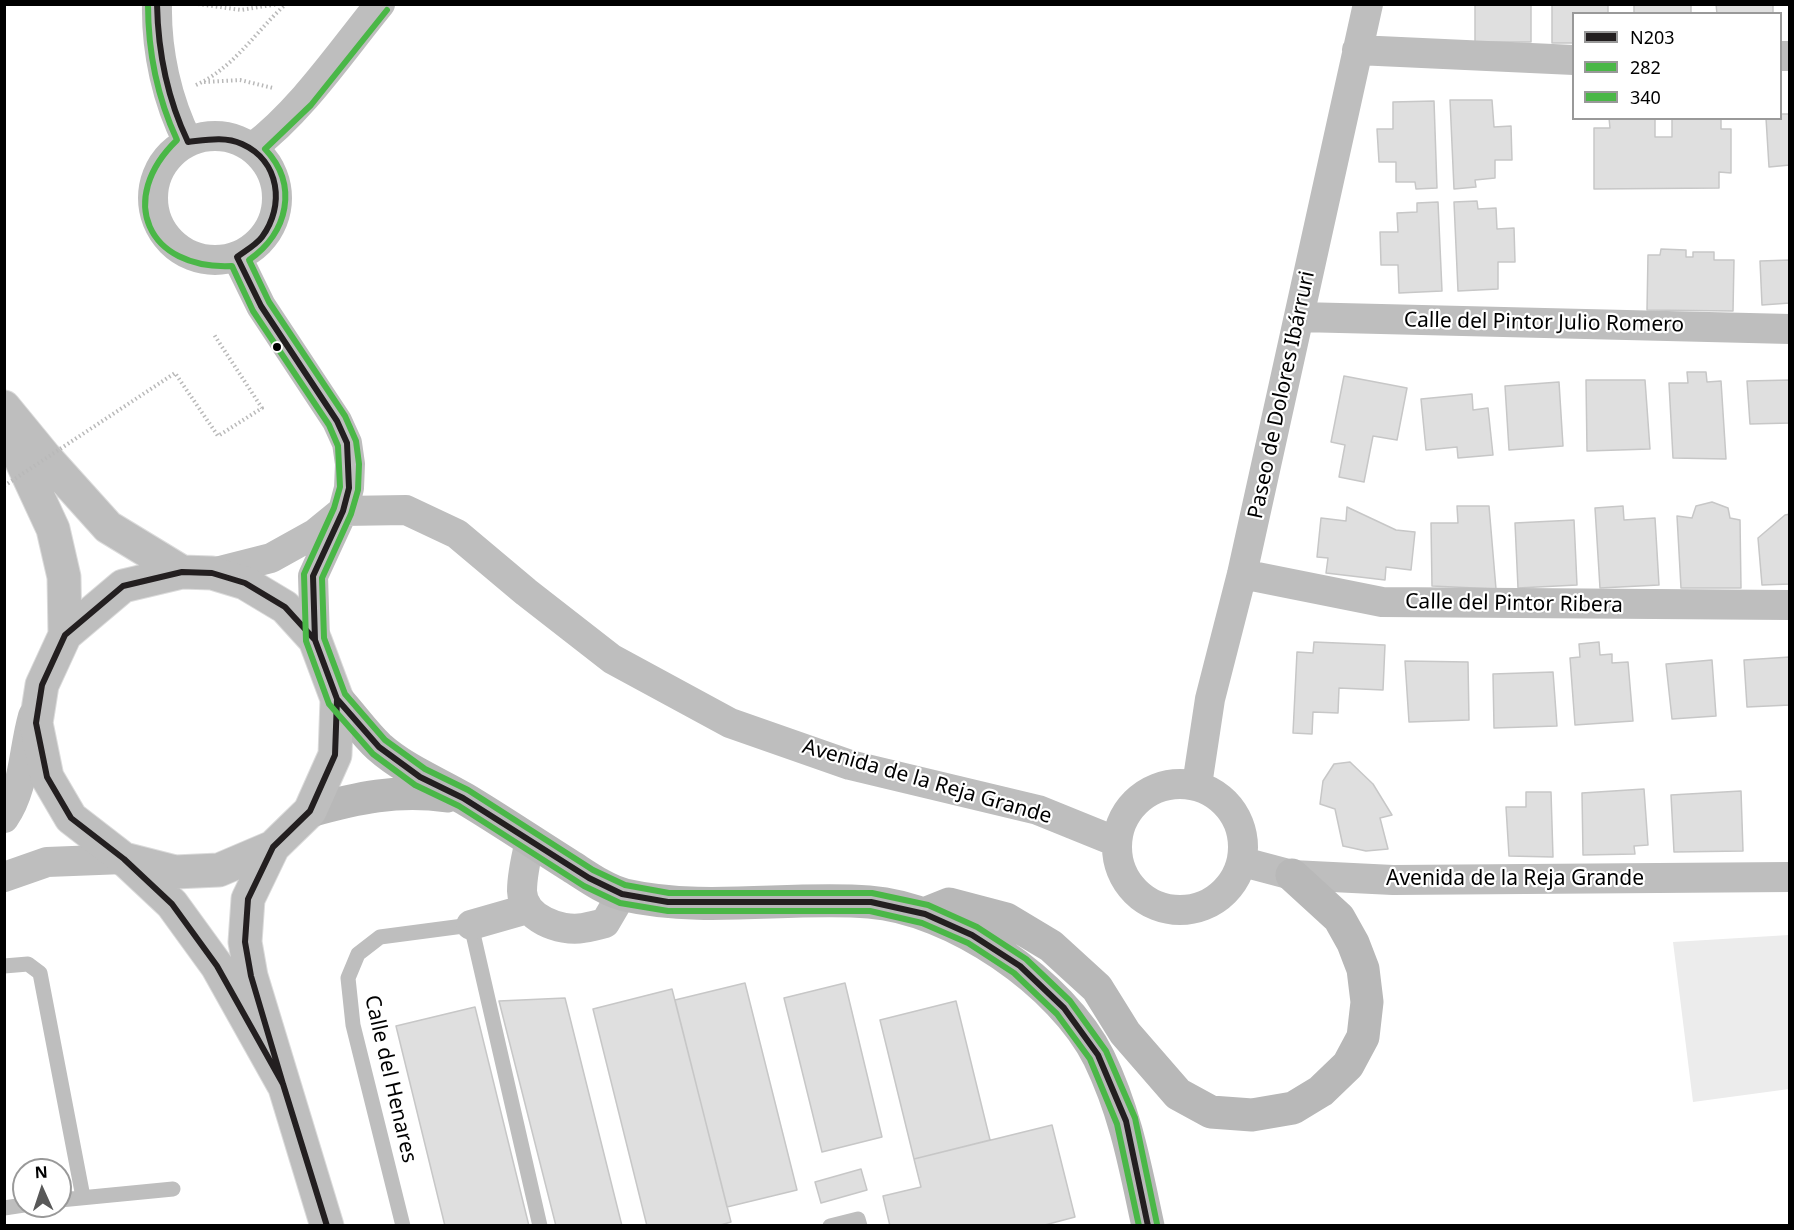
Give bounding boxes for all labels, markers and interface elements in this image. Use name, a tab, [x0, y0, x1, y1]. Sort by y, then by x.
legend	[1572, 12, 1782, 120]
text: N203	[1630, 25, 1675, 49]
text: 282	[1630, 55, 1661, 79]
text: 340	[1630, 85, 1661, 109]
street label: Paseo de Dolores Ibárruri	[1243, 269, 1321, 521]
street label: Calle del Pintor Julio Romero	[1404, 308, 1684, 338]
unlabelled marker	[271, 341, 283, 353]
street label: Calle del Pintor Ribera	[1405, 590, 1623, 618]
street label: Avenida de la Reja Grande	[800, 734, 1054, 830]
street label: Avenida de la Reja Grande	[1386, 866, 1644, 892]
street label: Calle del Henares	[358, 993, 422, 1165]
north arrow	[12, 1158, 72, 1218]
text: N	[34, 1161, 48, 1183]

